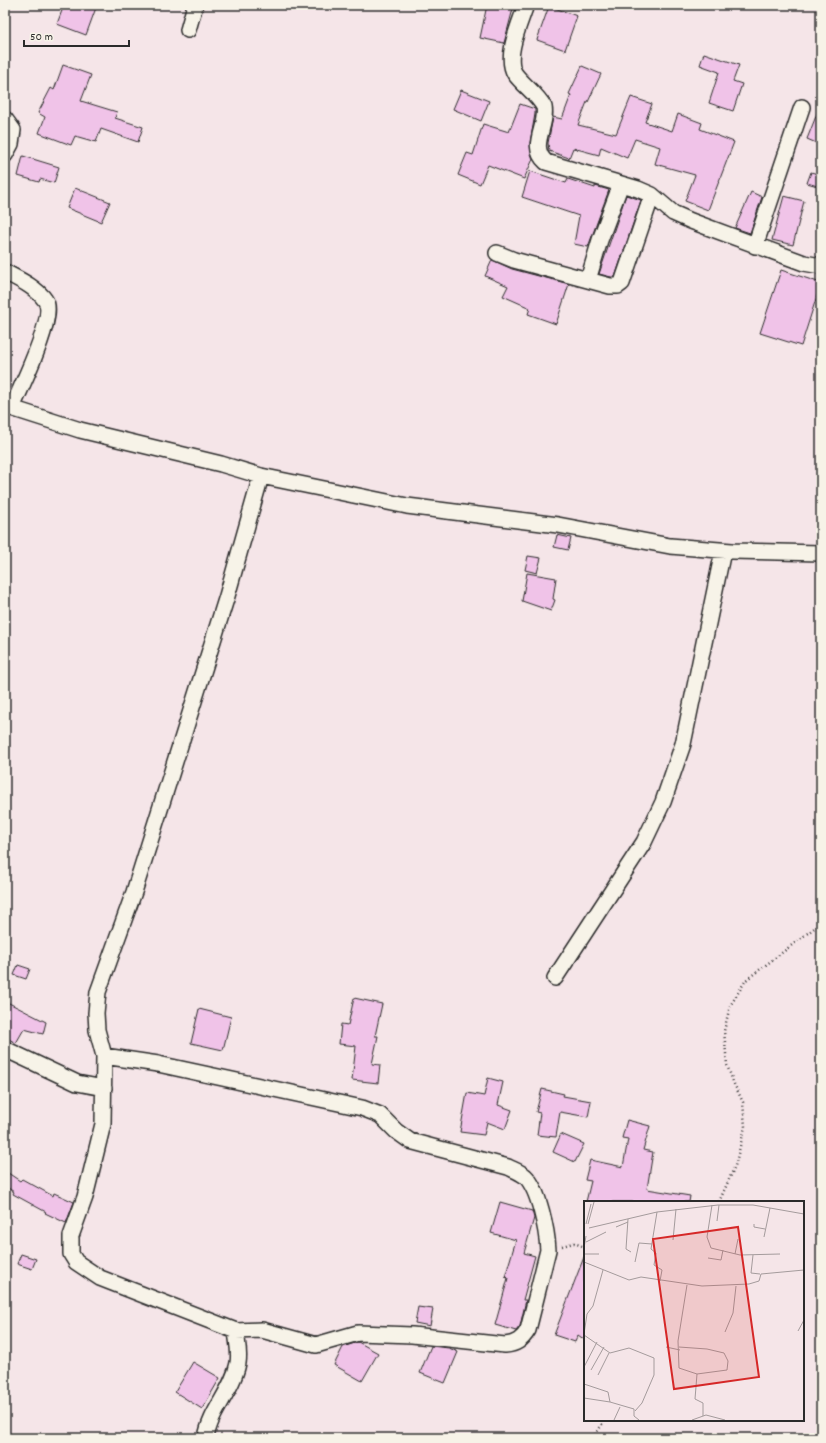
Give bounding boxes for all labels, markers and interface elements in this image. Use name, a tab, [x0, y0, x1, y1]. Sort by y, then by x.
scale bar	[24, 22, 129, 48]
text: 50 m	[30, 29, 53, 46]
inset map	[584, 1201, 804, 1421]

